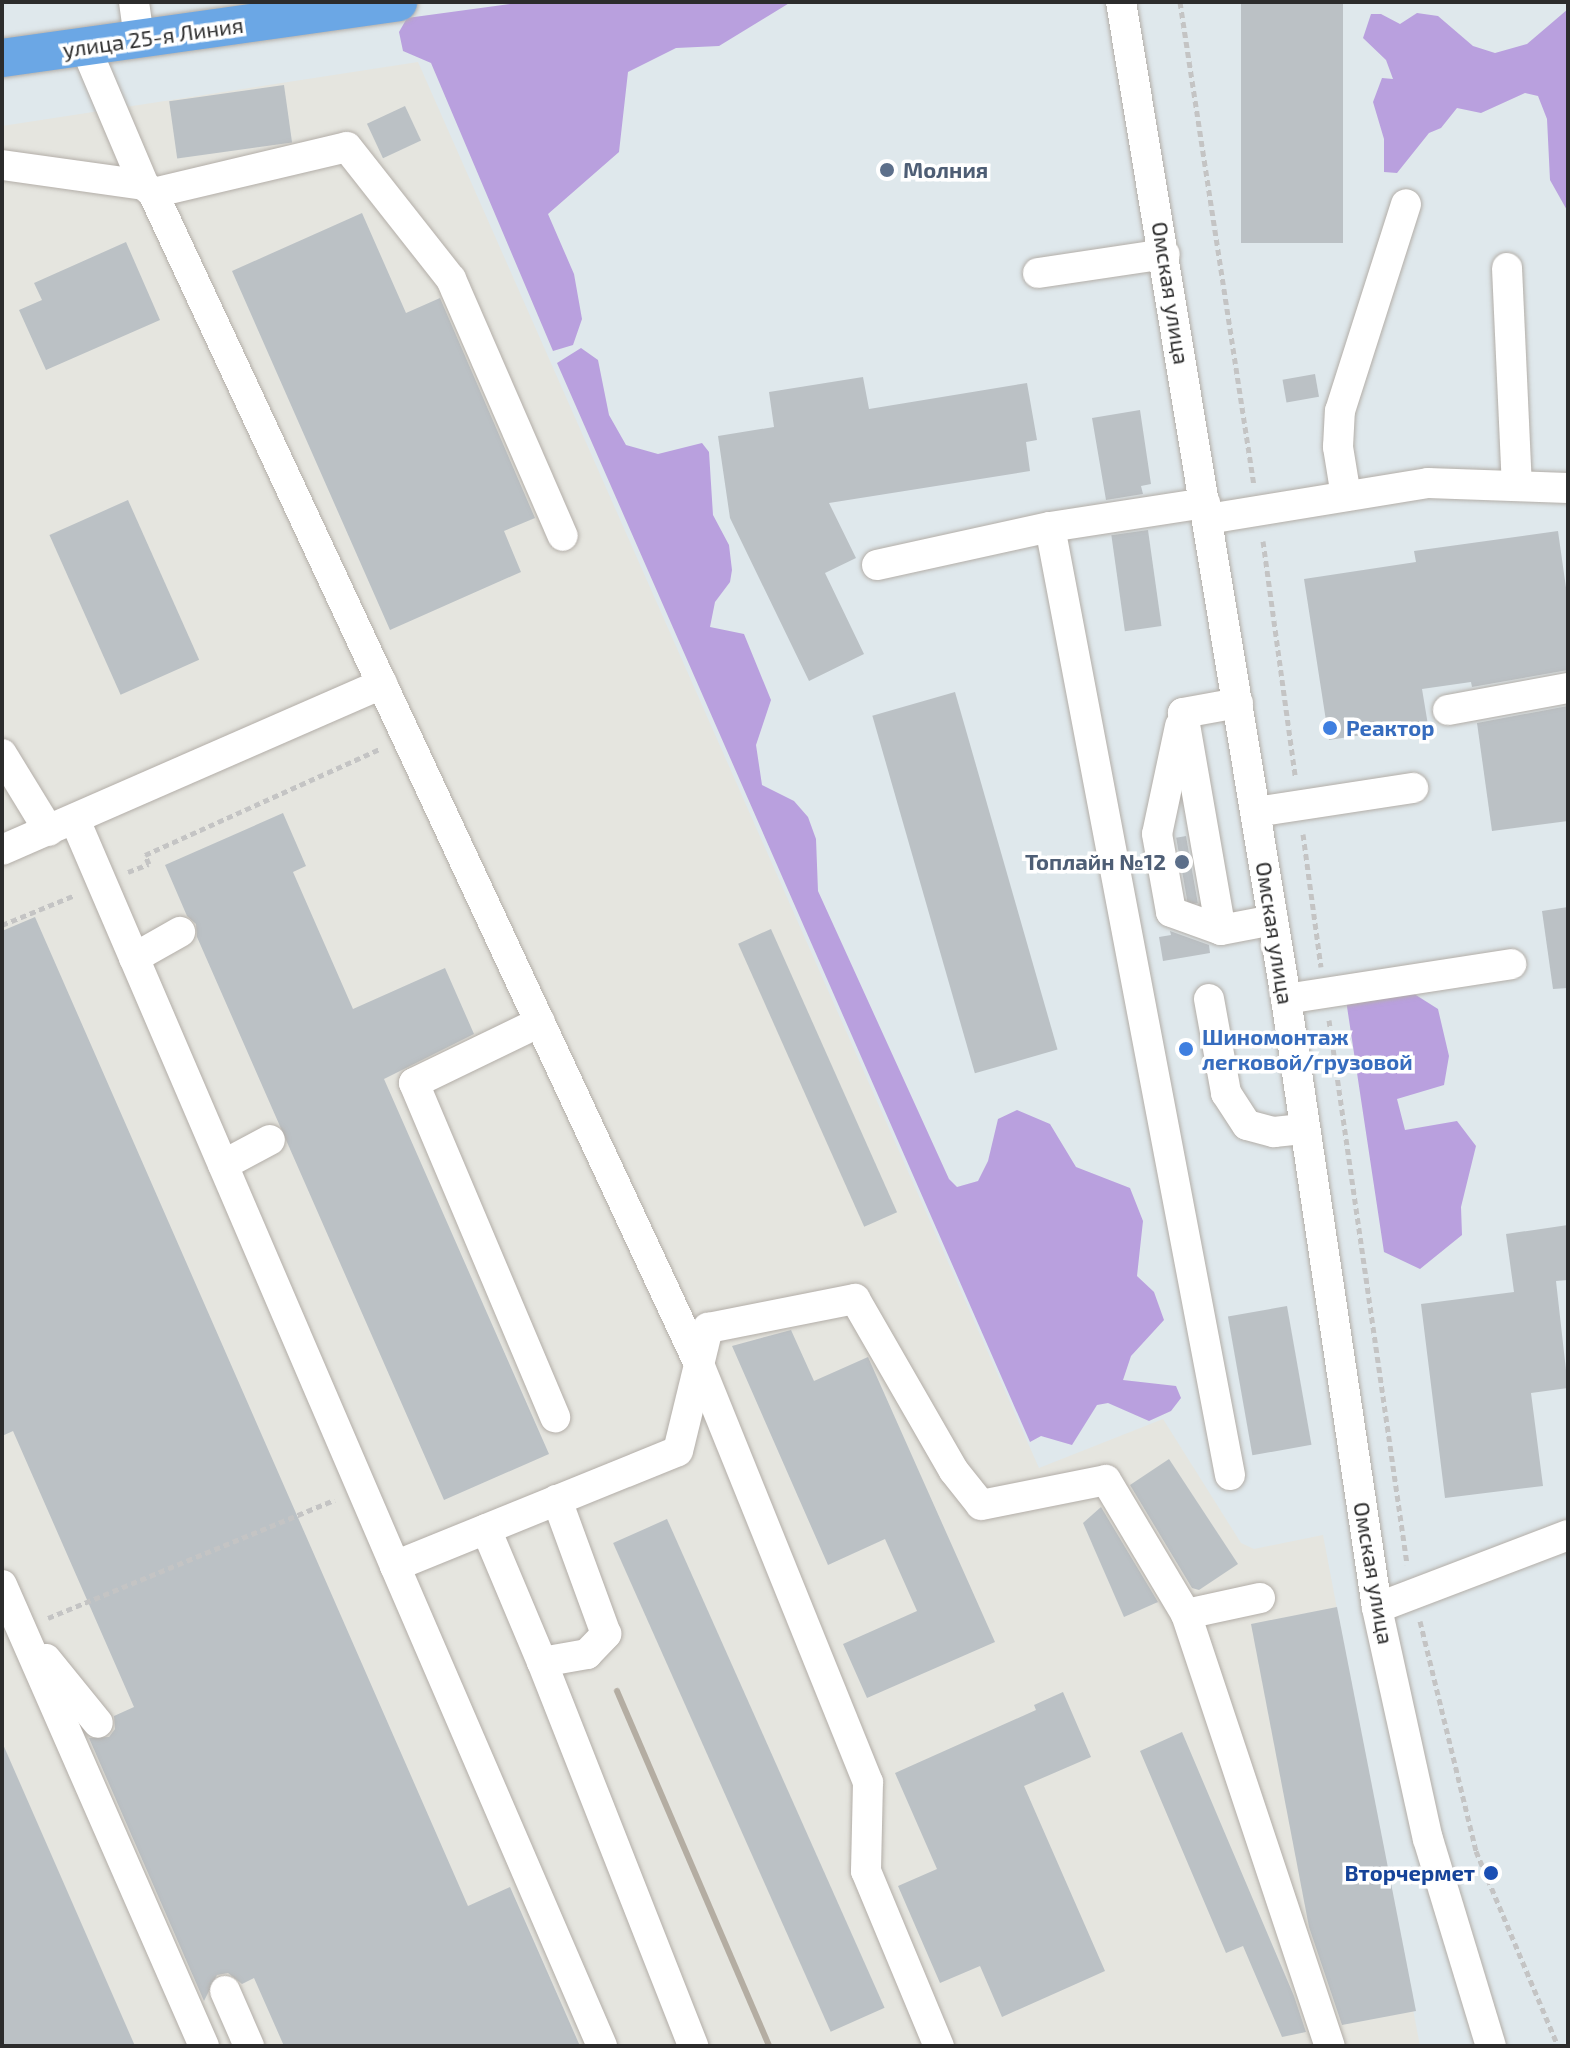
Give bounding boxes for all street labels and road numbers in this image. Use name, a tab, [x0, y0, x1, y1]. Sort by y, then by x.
street label: улица 25-я Линия	[61, 11, 245, 63]
street label: Омская улица	[1147, 220, 1195, 366]
street label: Омская улица	[1251, 860, 1299, 1006]
street label: Омская улица	[1348, 1500, 1400, 1646]

